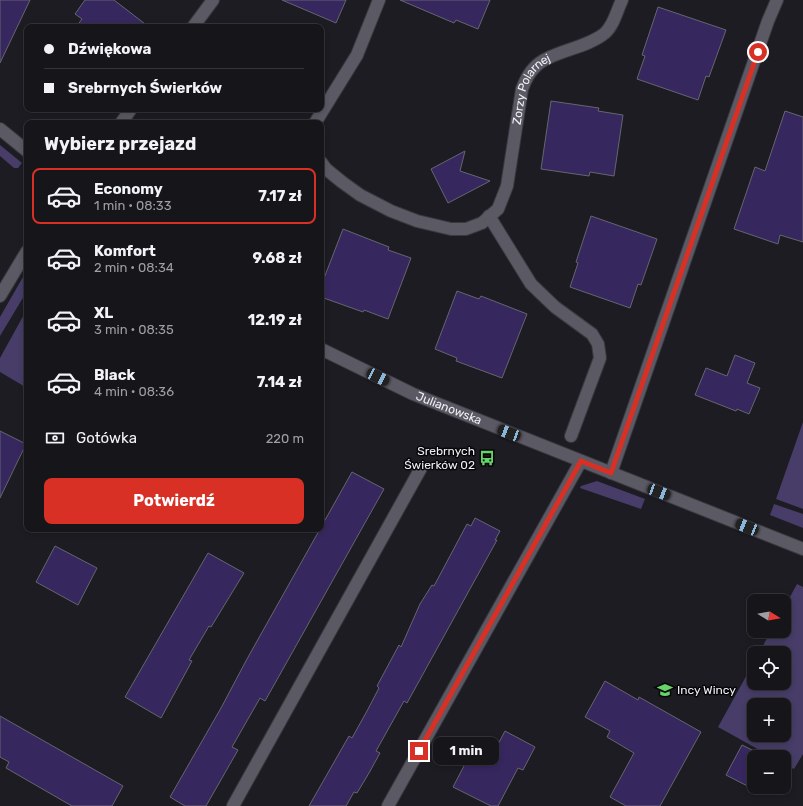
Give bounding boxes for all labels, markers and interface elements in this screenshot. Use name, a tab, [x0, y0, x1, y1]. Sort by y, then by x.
text: Dźwiękowa	[68, 40, 151, 58]
route start	[749, 43, 767, 61]
street label: Zorzy Polarnej	[510, 51, 553, 126]
text: Srebrnych Świerków	[68, 79, 222, 97]
text: Wybierz przejazd	[44, 133, 196, 155]
icon: car	[46, 178, 82, 214]
text: Economy	[94, 180, 163, 198]
text: 7.17 zł	[258, 187, 302, 205]
text: 1 min · 08:33	[94, 198, 171, 213]
icon: car	[46, 240, 82, 276]
text: Komfort	[94, 242, 156, 260]
text: 9.68 zł	[252, 249, 302, 267]
text: 2 min · 08:34	[94, 260, 174, 275]
icon: car	[46, 302, 82, 338]
text: XL	[94, 304, 113, 322]
text: 12.19 zł	[248, 311, 302, 329]
text: 3 min · 08:35	[94, 322, 174, 337]
icon: car	[46, 364, 82, 400]
text: Black	[94, 366, 135, 384]
car	[365, 366, 391, 388]
text: 7.14 zł	[257, 373, 302, 391]
text: 4 min · 08:36	[94, 384, 174, 399]
street label: Julianowska	[414, 389, 484, 428]
car	[496, 423, 522, 443]
icon: cash	[44, 427, 66, 449]
text: Gotówka	[76, 429, 137, 447]
text: 220 m	[266, 431, 304, 446]
place label: Srebrnych Świerków 02	[404, 444, 475, 472]
bus stop icon: Srebrnych Świerków 02	[478, 449, 496, 467]
button: Potwierdź	[44, 478, 304, 524]
car	[646, 482, 672, 502]
car	[734, 517, 760, 537]
north arrow	[747, 594, 791, 638]
map controls	[747, 594, 791, 794]
button: locate	[747, 646, 791, 690]
school or university icon: Incy Wincy	[656, 681, 674, 699]
place label: Incy Wincy	[677, 683, 736, 697]
button: +	[747, 698, 791, 742]
callout: 1 min	[433, 737, 499, 765]
route end	[410, 742, 428, 760]
text: 1 min	[449, 743, 483, 758]
button: −	[747, 750, 791, 794]

